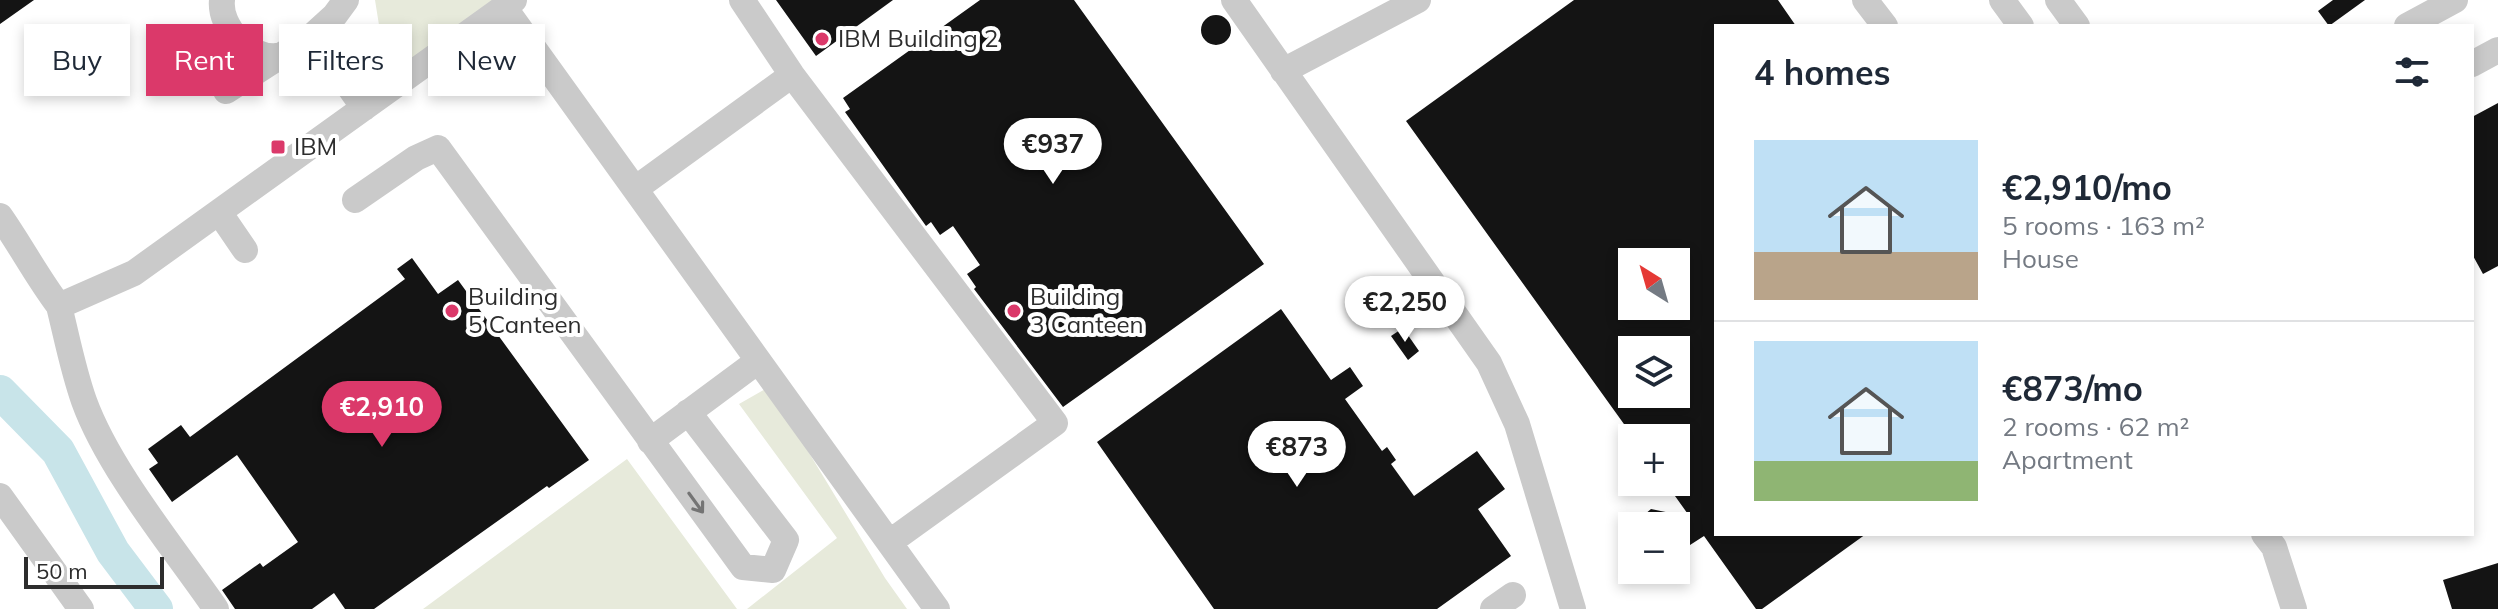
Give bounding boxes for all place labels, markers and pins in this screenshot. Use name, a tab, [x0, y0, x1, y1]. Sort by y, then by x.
place label: IBM Building 2	[838, 23, 998, 53]
marker: IBM Building 2	[813, 30, 831, 48]
pin: €937	[1006, 118, 1100, 186]
place label: IBM	[294, 131, 337, 161]
marker: IBM	[269, 138, 287, 156]
pin: €2,250	[1340, 276, 1470, 344]
place label: Building 5 Canteen	[468, 281, 582, 339]
place label: Building 3 Canteen	[1030, 281, 1144, 339]
marker: Building 5 Canteen	[443, 302, 461, 320]
marker: Building 3 Canteen	[1005, 302, 1023, 320]
pin: €2,910	[317, 381, 447, 449]
pin: €873	[1250, 421, 1344, 489]

